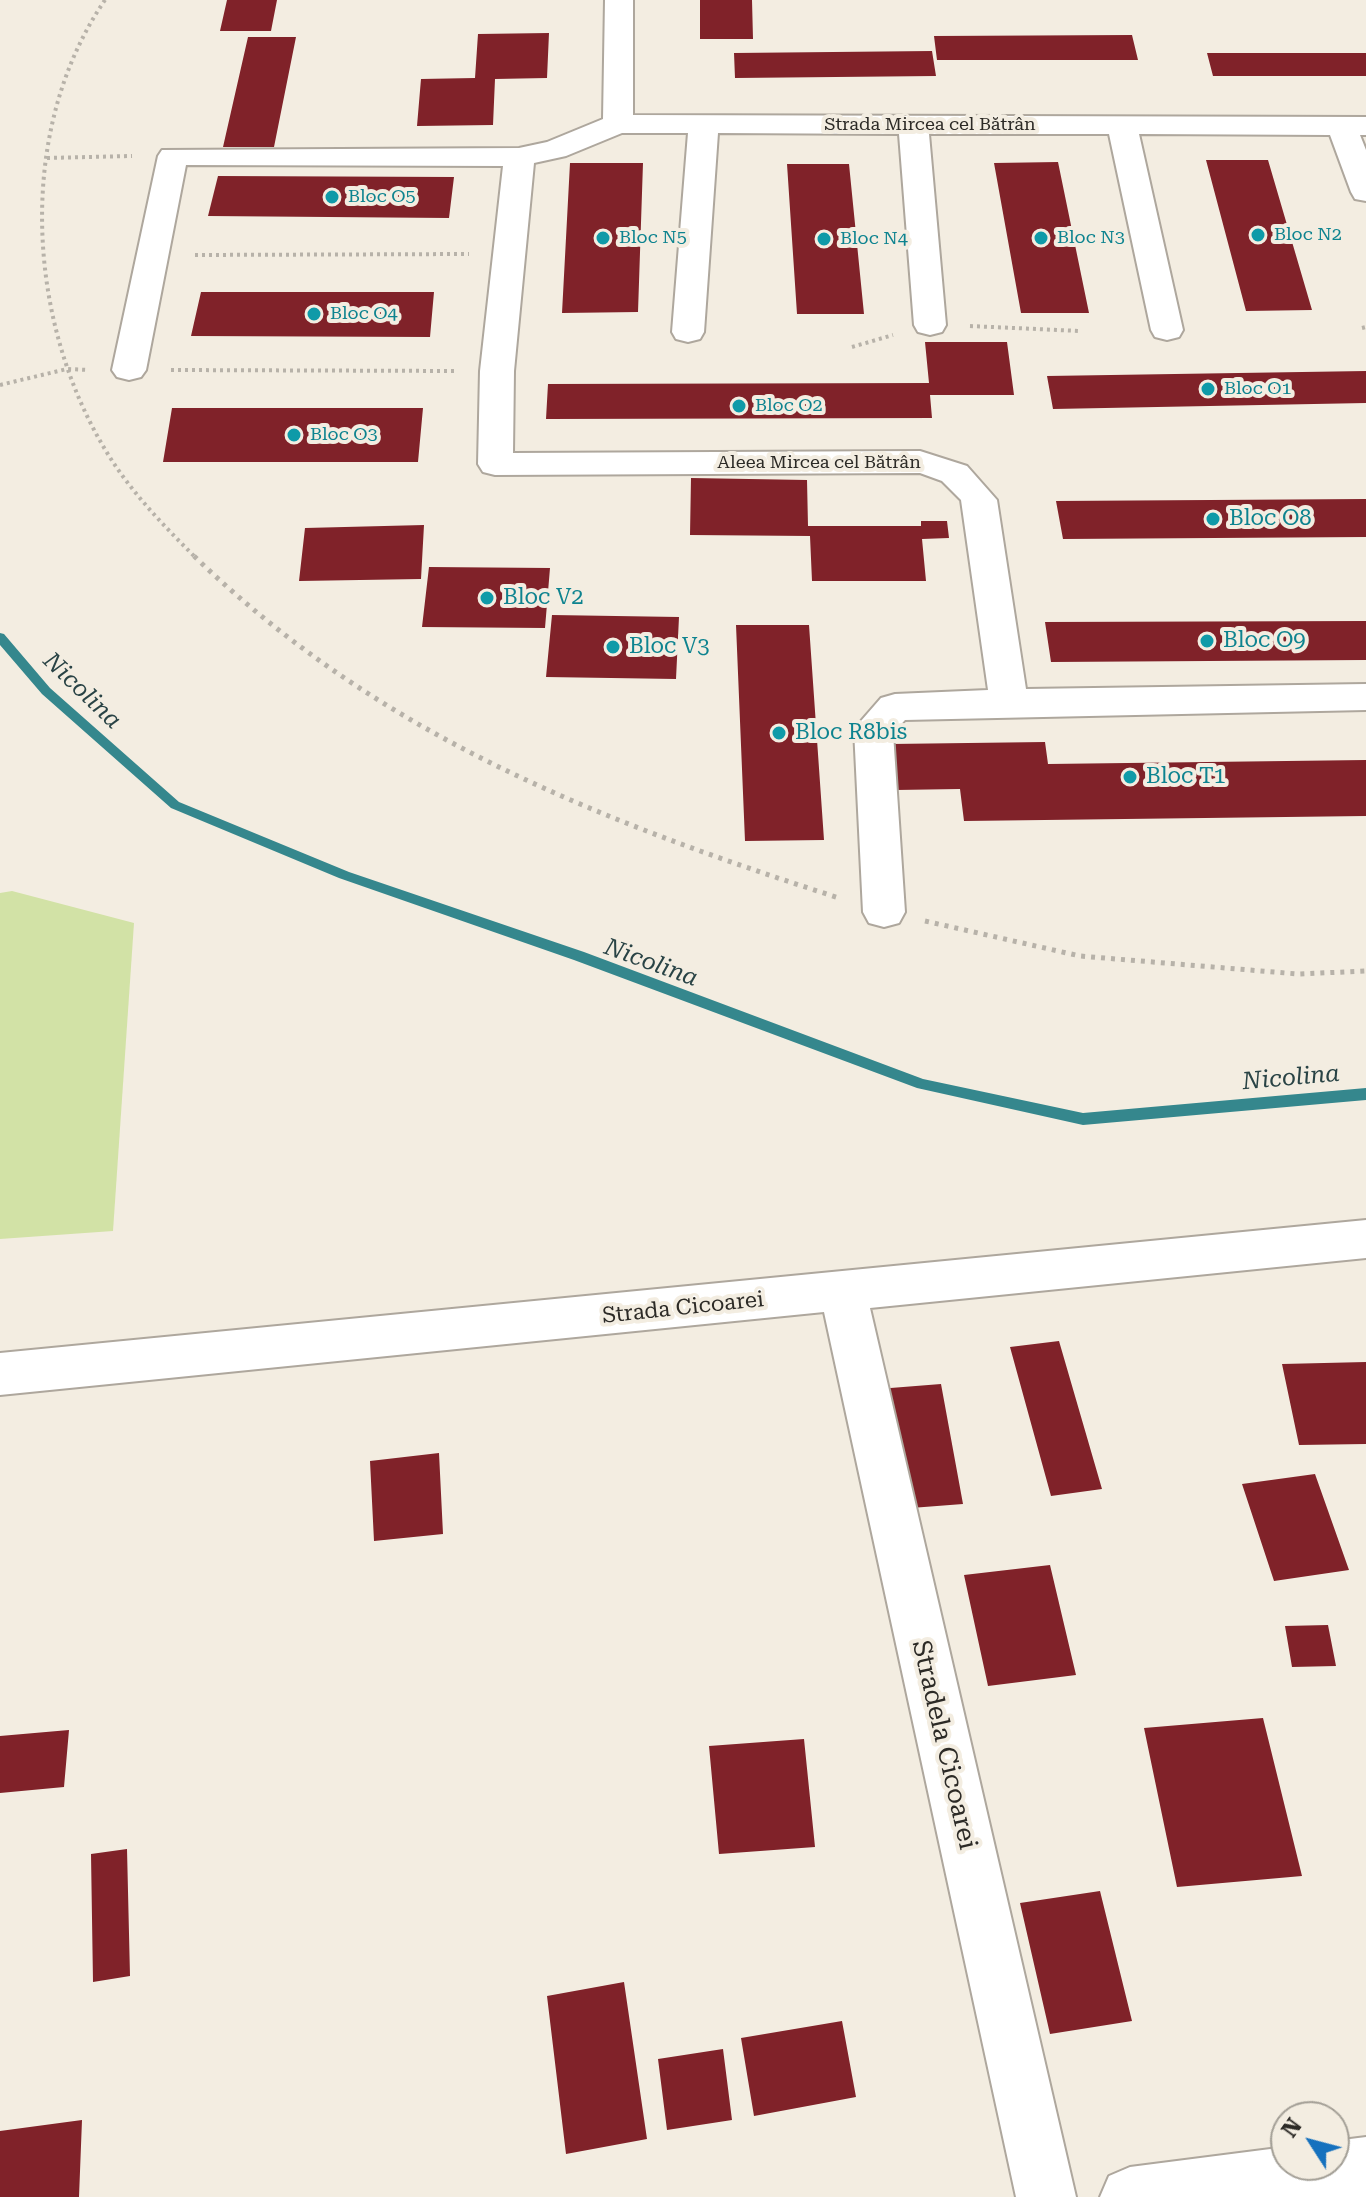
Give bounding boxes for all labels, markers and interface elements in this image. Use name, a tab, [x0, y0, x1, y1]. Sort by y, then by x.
street label: Strada Mircea cel Bătrân	[824, 114, 1036, 136]
place label: Bloc O5	[348, 186, 416, 208]
marker: Bloc O5	[323, 188, 341, 206]
place label: Bloc N2	[1274, 224, 1342, 246]
marker: Bloc N2	[1249, 226, 1267, 244]
place label: Bloc N5	[619, 227, 687, 249]
place label: Bloc N3	[1057, 227, 1125, 249]
place label: Bloc N4	[840, 228, 908, 250]
marker: Bloc N5	[594, 229, 612, 247]
marker: Bloc N3	[1032, 229, 1050, 247]
marker: Bloc N4	[815, 230, 833, 248]
place label: Bloc O4	[330, 303, 398, 325]
marker: Bloc O4	[305, 305, 323, 323]
place label: Bloc O1	[1224, 378, 1292, 400]
marker: Bloc O1	[1199, 380, 1217, 398]
place label: Bloc O2	[755, 395, 823, 417]
marker: Bloc O2	[730, 397, 748, 415]
place label: Bloc O3	[310, 424, 378, 446]
marker: Bloc O3	[285, 426, 303, 444]
street label: Aleea Mircea cel Bătrân	[717, 452, 921, 474]
place label: Bloc O8	[1229, 506, 1312, 532]
marker: Bloc O8	[1204, 510, 1222, 528]
place label: Bloc V2	[503, 585, 584, 611]
marker: Bloc V2	[478, 589, 496, 607]
place label: Bloc O9	[1223, 628, 1306, 654]
marker: Bloc O9	[1198, 632, 1216, 650]
place label: Bloc V3	[629, 634, 710, 660]
marker: Bloc V3	[604, 638, 622, 656]
water label: Nicolina	[37, 647, 127, 735]
place label: Bloc R8bis	[795, 720, 907, 746]
marker: Bloc R8bis	[770, 724, 788, 742]
place label: Bloc T1	[1146, 764, 1226, 790]
marker: Bloc T1	[1121, 768, 1139, 786]
water label: Nicolina	[600, 933, 702, 993]
water label: Nicolina	[1241, 1059, 1341, 1097]
street label: Strada Cicoarei	[601, 1286, 765, 1330]
street label: Stradela Cicoarei	[905, 1637, 983, 1853]
north arrow	[1270, 2101, 1350, 2181]
text: N	[1277, 2114, 1307, 2142]

